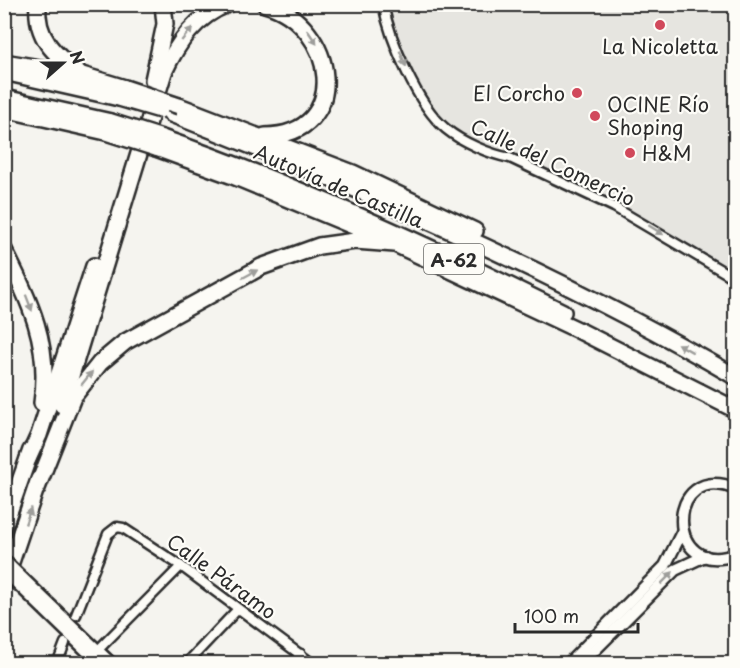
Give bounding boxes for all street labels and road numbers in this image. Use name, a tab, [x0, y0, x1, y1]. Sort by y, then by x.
street label: Calle del Comercio	[466, 111, 640, 213]
street label: Autovía de Castilla	[249, 137, 429, 235]
road number: A-62	[424, 244, 484, 274]
street label: Calle Páramo	[161, 526, 283, 626]

